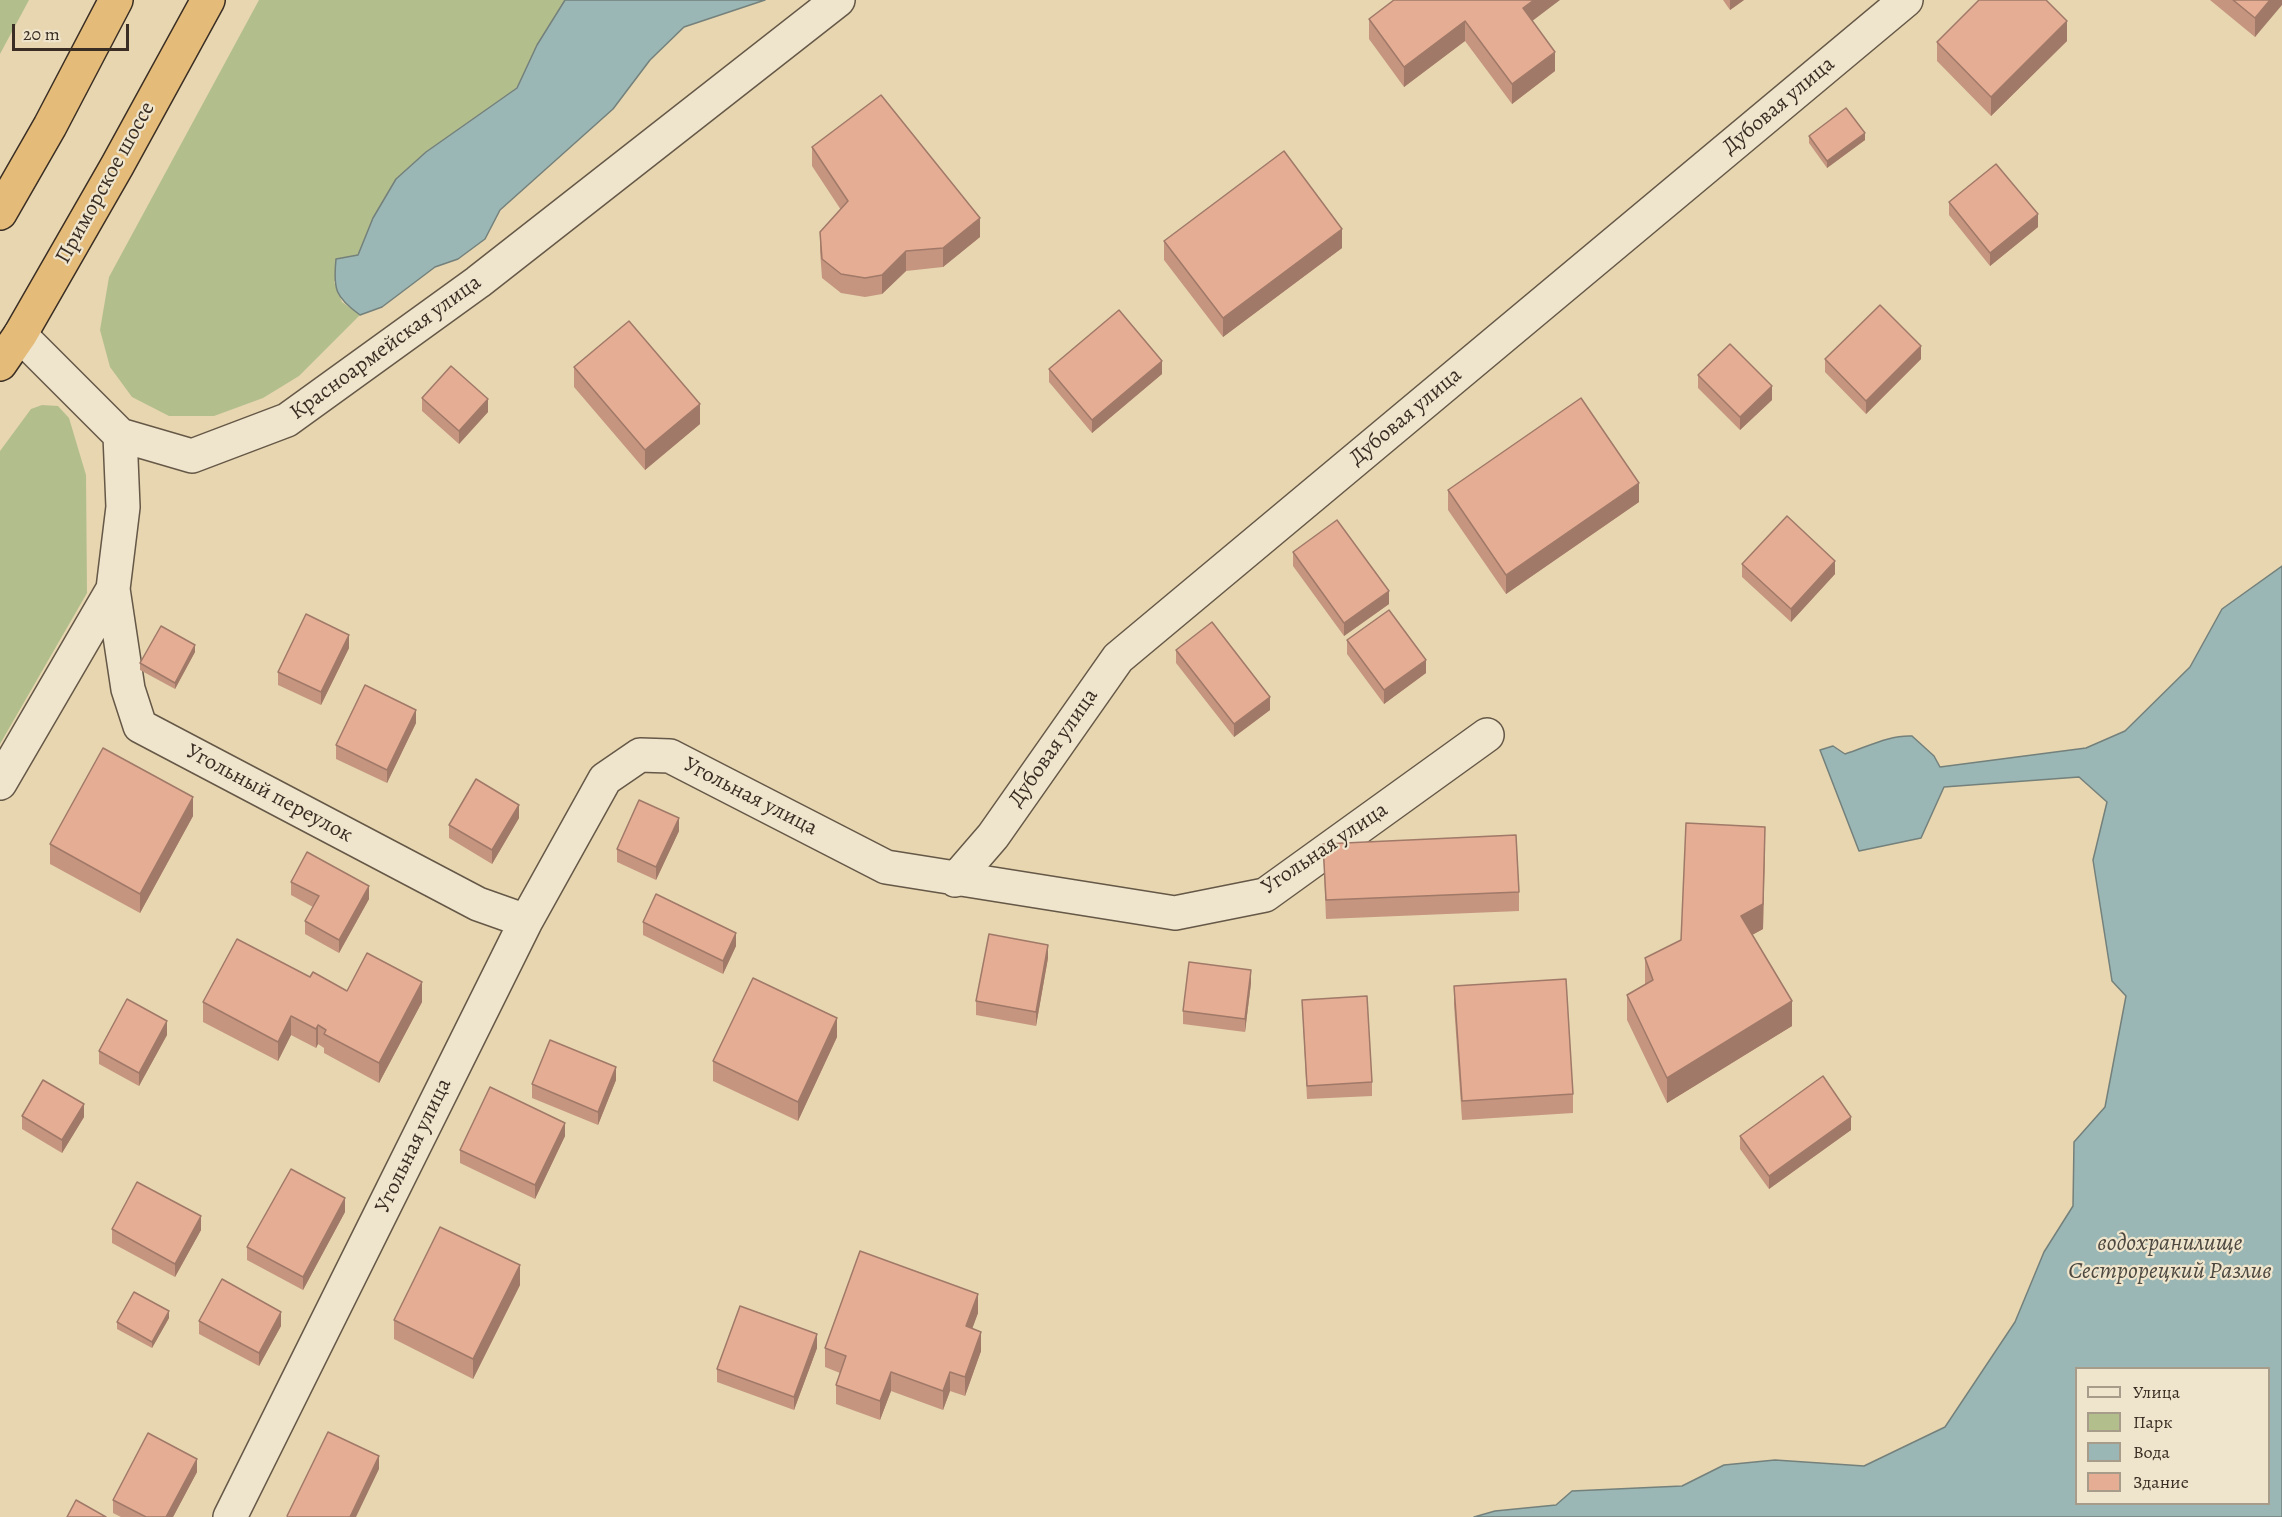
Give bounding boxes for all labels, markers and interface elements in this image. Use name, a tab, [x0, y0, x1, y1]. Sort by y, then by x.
scale bar	[15, 12, 132, 50]
text: 20 m	[23, 22, 60, 46]
street label: Дубовая улица	[1717, 51, 1841, 161]
street label: Приморское шоссе	[51, 97, 161, 269]
street label: Красноармейская улица	[285, 270, 487, 426]
street label: Дубовая улица	[1344, 362, 1468, 472]
street label: Дубовая улица	[1003, 684, 1105, 812]
street label: Угольный переулок	[181, 739, 357, 849]
street label: Угольная улица	[679, 752, 821, 842]
street label: Угольная улица	[1257, 797, 1393, 901]
street label: Угольная улица	[370, 1074, 458, 1218]
water label: водохранилище Сестрорецкий Разлив	[2068, 1230, 2272, 1286]
legend	[2075, 1367, 2270, 1505]
text: Улица	[2133, 1380, 2180, 1404]
text: Парк	[2133, 1410, 2173, 1434]
text: Вода	[2133, 1440, 2170, 1464]
text: Здание	[2133, 1470, 2189, 1494]

